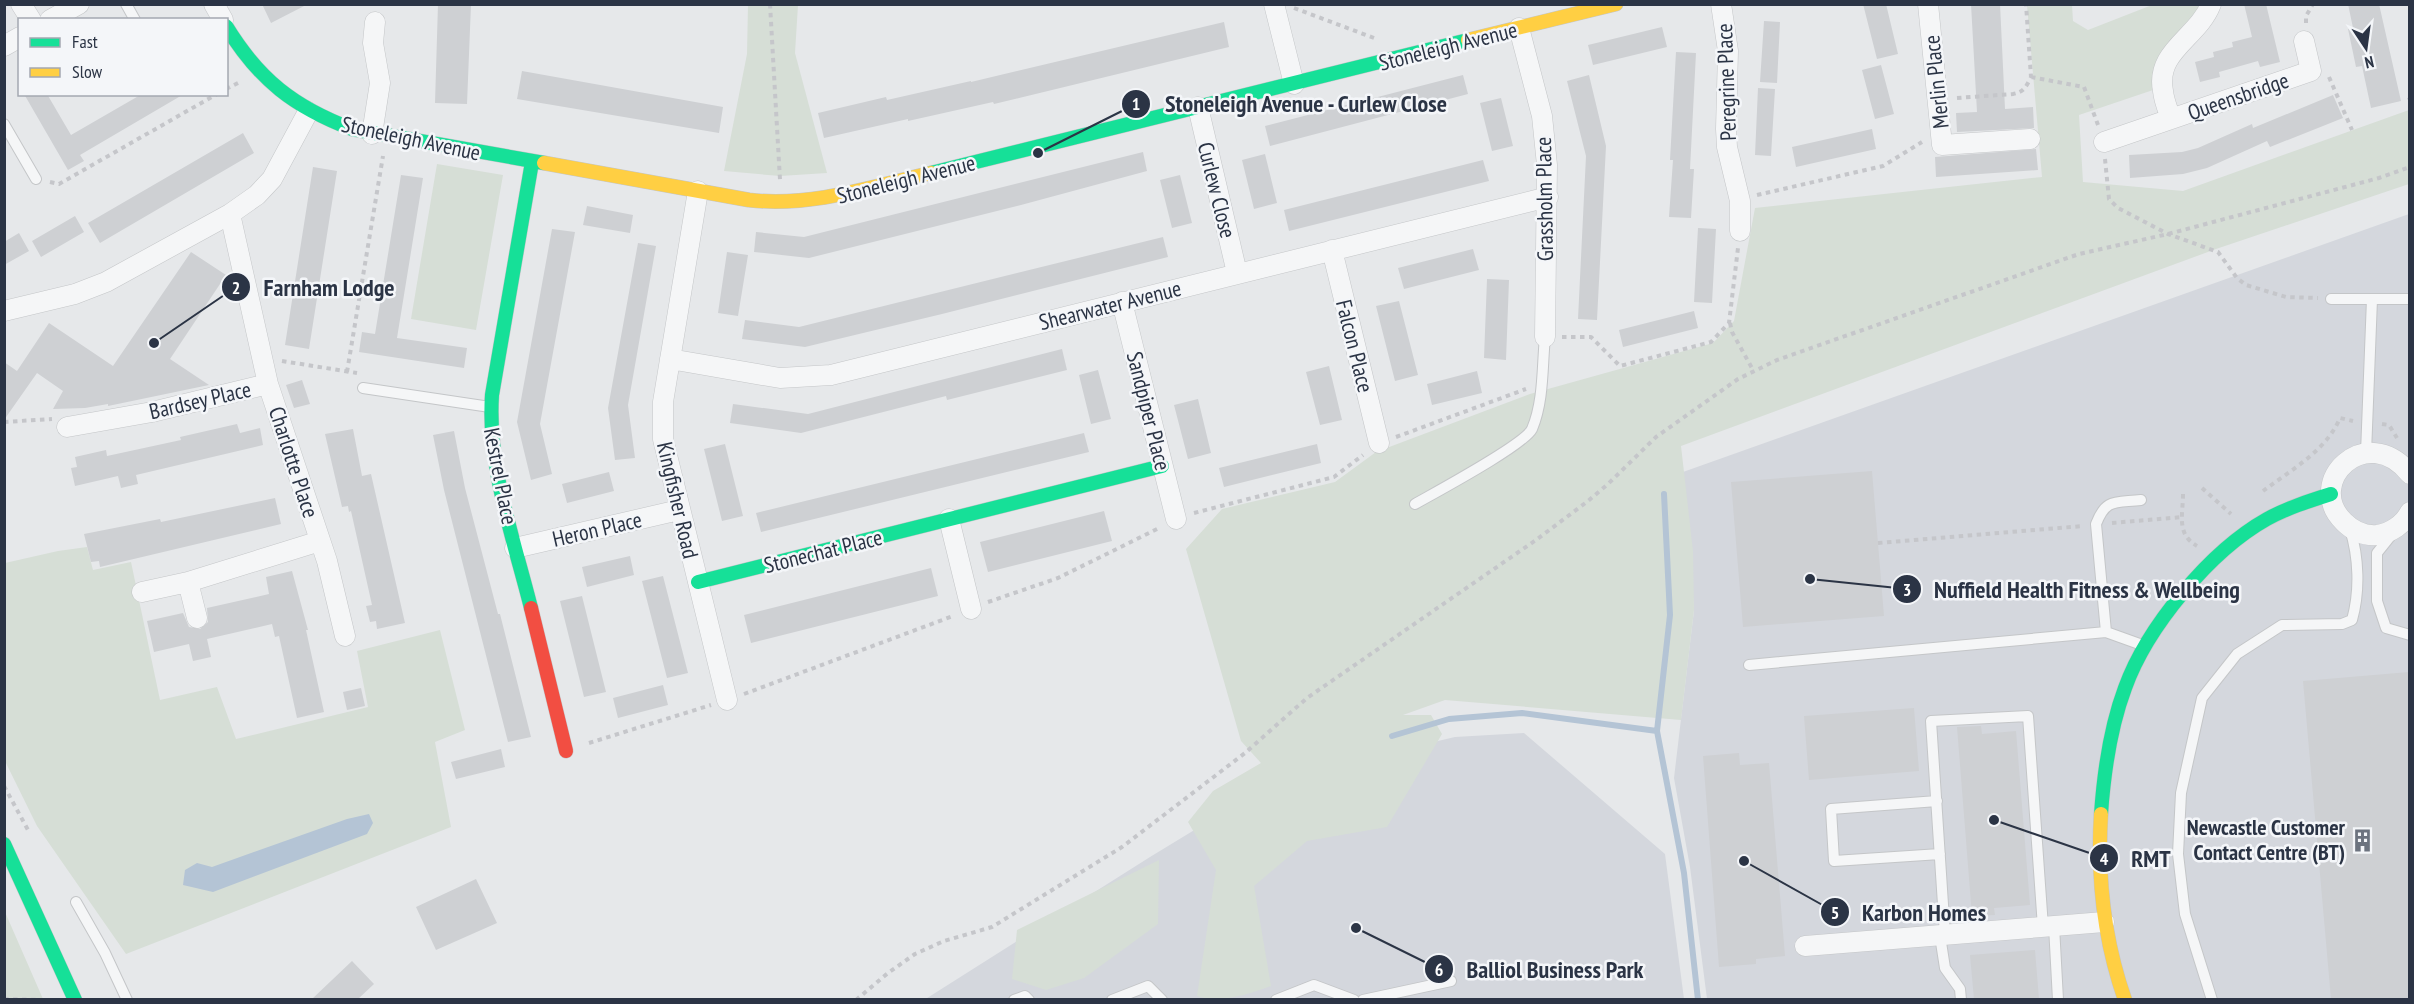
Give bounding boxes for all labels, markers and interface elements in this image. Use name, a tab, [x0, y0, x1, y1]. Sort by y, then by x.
street label: Stoneleigh Avenue	[1376, 15, 1520, 77]
legend	[18, 18, 228, 96]
north arrow	[2336, 18, 2396, 78]
street label: Peregrine Place	[1710, 23, 1742, 141]
text: Fast	[72, 30, 98, 53]
street label: Merlin Place	[1917, 34, 1955, 130]
text: N	[2363, 52, 2376, 73]
text: Slow	[72, 60, 103, 83]
street label: Queensbridge	[2184, 66, 2292, 126]
callout: Stoneleigh Avenue - Curlew Close	[1121, 83, 1462, 125]
text: Stoneleigh Avenue - Curlew Close	[1165, 88, 1447, 119]
text: 1	[1132, 92, 1140, 115]
street label: Stoneleigh Avenue	[339, 110, 483, 166]
street label: Grassholm Place	[1529, 137, 1559, 261]
street label: Curlew Close	[1192, 139, 1242, 241]
street label: Stoneleigh Avenue	[834, 148, 978, 210]
callout: Farnham Lodge	[221, 266, 407, 308]
text: Farnham Lodge	[263, 272, 395, 303]
street label: Shearwater Avenue	[1036, 274, 1184, 336]
text: 2	[232, 276, 240, 299]
street label: Falcon Place	[1330, 297, 1380, 395]
street label: Sandpiper Place	[1121, 349, 1177, 473]
street label: Bardsey Place	[146, 375, 254, 425]
street label: Charlotte Place	[263, 403, 325, 521]
street label: Kestrel Place	[478, 425, 524, 527]
street label: Kingfisher Road	[651, 439, 705, 561]
street label: Heron Place	[549, 505, 645, 553]
street label: Stonechat Place	[761, 523, 885, 579]
callout: Nuffield Health Fitness & Wellbeing	[1892, 568, 2253, 610]
text: Nuffield Health Fitness & Wellbeing	[1934, 574, 2240, 605]
text: 3	[1903, 578, 1911, 601]
place label: Newcastle Customer Contact Centre (BT)	[2187, 813, 2346, 866]
building icon: Newcastle Customer Contact Centre (BT)	[2350, 827, 2376, 853]
callout: RMT	[2089, 837, 2182, 879]
text: RMT	[2131, 843, 2171, 874]
text: 4	[2100, 847, 2109, 870]
callout: Karbon Homes	[1820, 891, 1998, 933]
text: Karbon Homes	[1862, 897, 1986, 928]
text: 5	[1831, 901, 1839, 924]
callout: Balliol Business Park	[1424, 948, 1655, 990]
text: Balliol Business Park	[1467, 954, 1644, 985]
text: 6	[1435, 958, 1443, 981]

